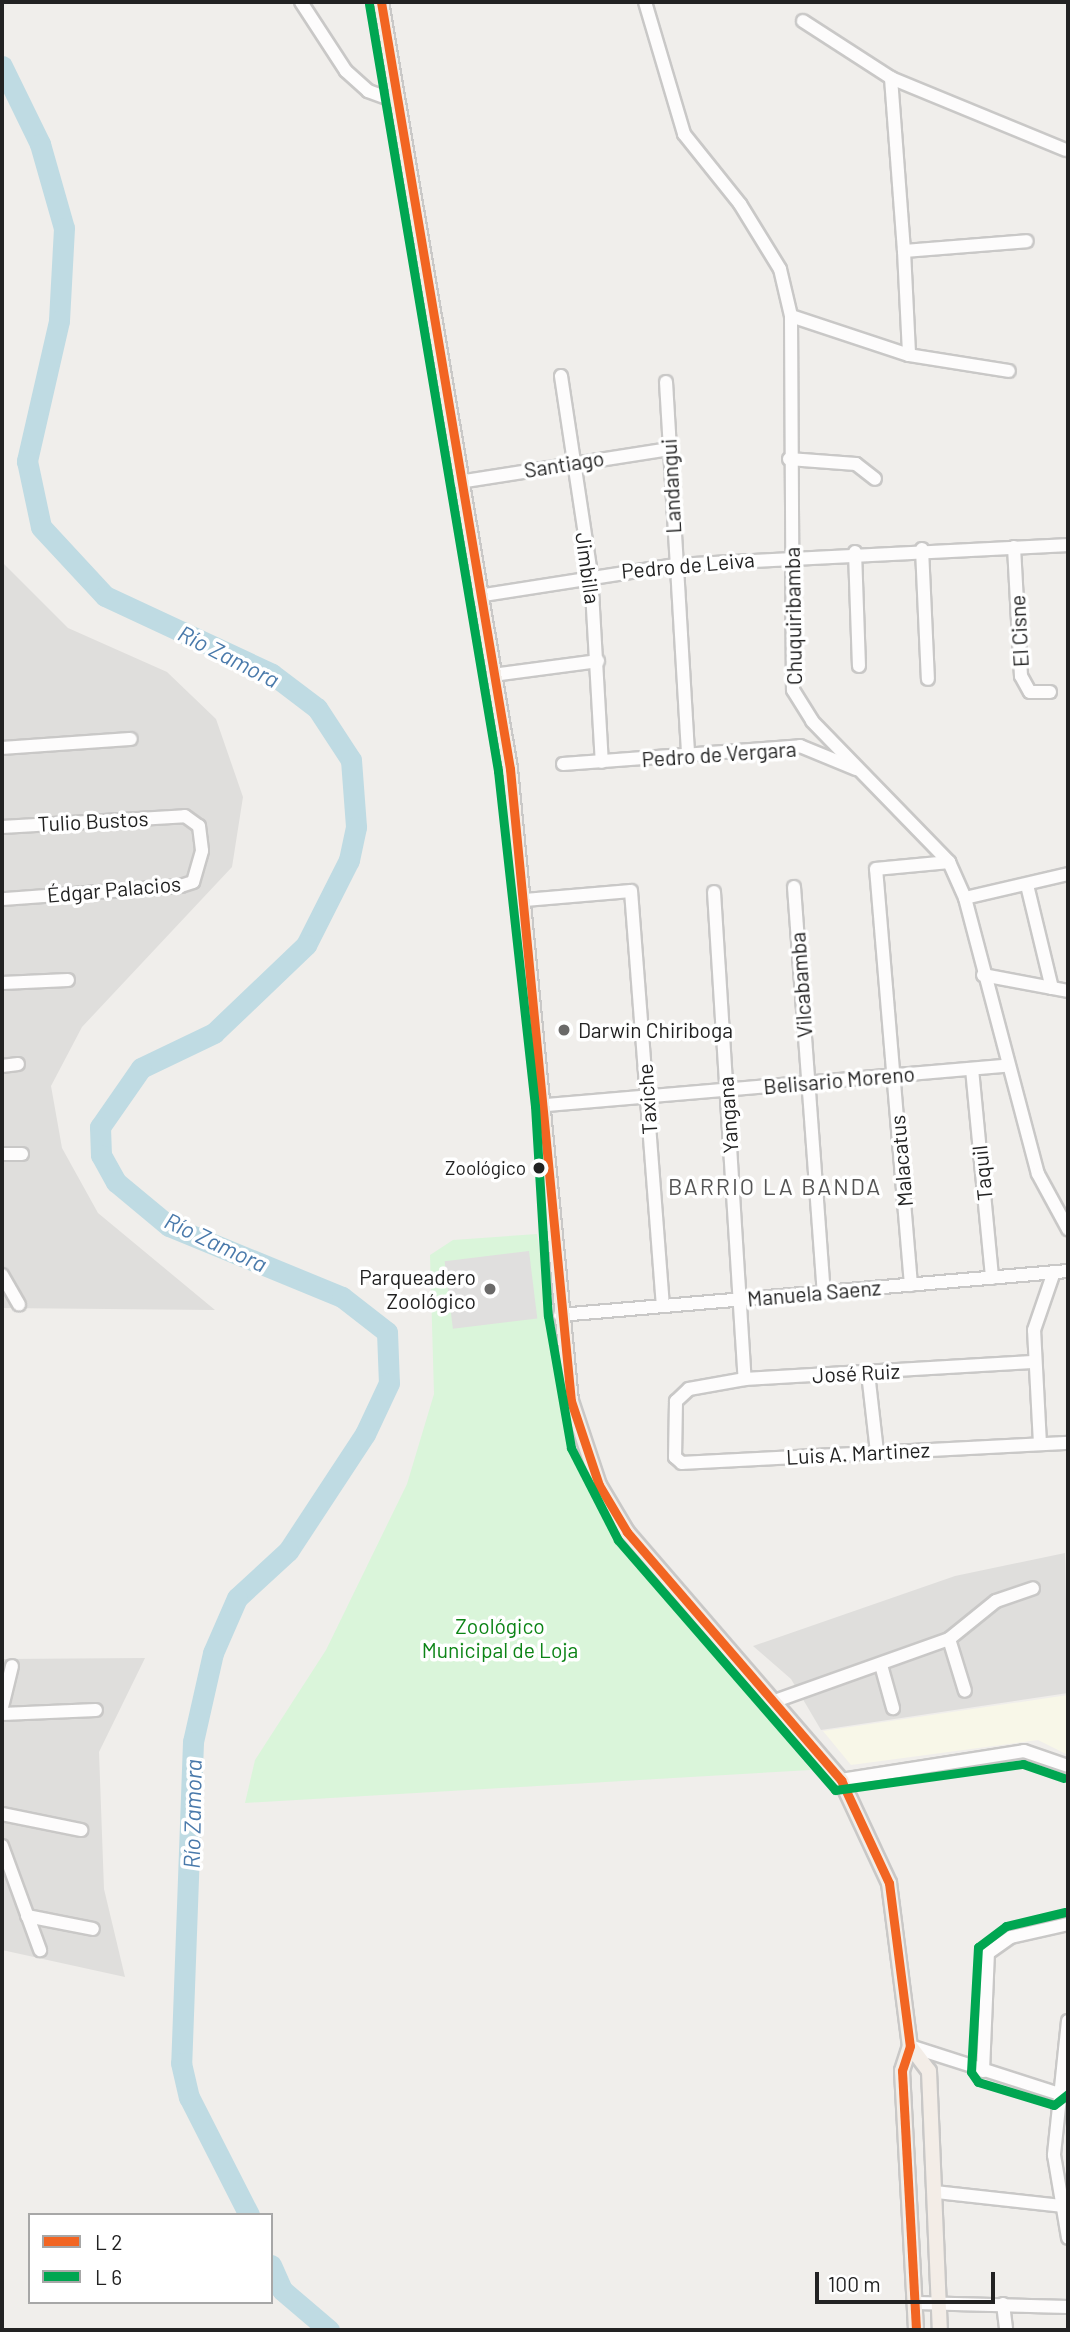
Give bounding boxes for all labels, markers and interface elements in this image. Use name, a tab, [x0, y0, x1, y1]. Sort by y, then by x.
street label: Landangui	[656, 438, 686, 534]
street label: Santiago	[522, 445, 606, 483]
street label: Jimbilla	[571, 531, 605, 605]
street label: Pedro de Leiva	[620, 547, 756, 583]
street label: Chuquiribamba	[779, 547, 807, 685]
street label: El Cisne	[1005, 594, 1033, 668]
water label: Río Zamora	[174, 619, 284, 693]
street label: Pedro de Vergara	[641, 736, 797, 772]
street label: Tulio Bustos	[37, 806, 149, 836]
street label: Édgar Palacios	[46, 871, 182, 907]
street label: Vilcabamba	[785, 931, 817, 1039]
place label: Darwin Chiriboga	[578, 1017, 733, 1043]
marker: Darwin Chiriboga	[556, 1022, 572, 1038]
street label: Belisario Moreno	[762, 1061, 916, 1099]
street label: Taxiche	[632, 1063, 662, 1135]
street label: Yangana	[713, 1076, 743, 1154]
street label: Malacatus	[884, 1114, 918, 1208]
street label: Taquil	[967, 1144, 997, 1202]
place label: Zoológico	[445, 1157, 526, 1179]
marker: Zoológico	[532, 1161, 546, 1175]
district label: BARRIO LA BANDA	[670, 1172, 880, 1200]
water label: Río Zamora	[160, 1206, 272, 1278]
place label: Parqueadero Zoológico	[359, 1264, 476, 1314]
street label: Manuela Saenz	[746, 1275, 882, 1311]
marker: Parqueadero Zoológico	[482, 1281, 498, 1297]
street label: José Ruiz	[811, 1358, 901, 1388]
street label: Luis A. Martinez	[785, 1437, 931, 1469]
park label: Zoológico Municipal de Loja	[422, 1613, 578, 1663]
water label: Río Zamora	[177, 1759, 207, 1869]
legend	[28, 2213, 273, 2304]
text: L 2	[95, 2229, 122, 2254]
scale bar	[818, 2258, 998, 2302]
text: L 6	[95, 2264, 122, 2289]
text: 100 m	[828, 2271, 881, 2296]

